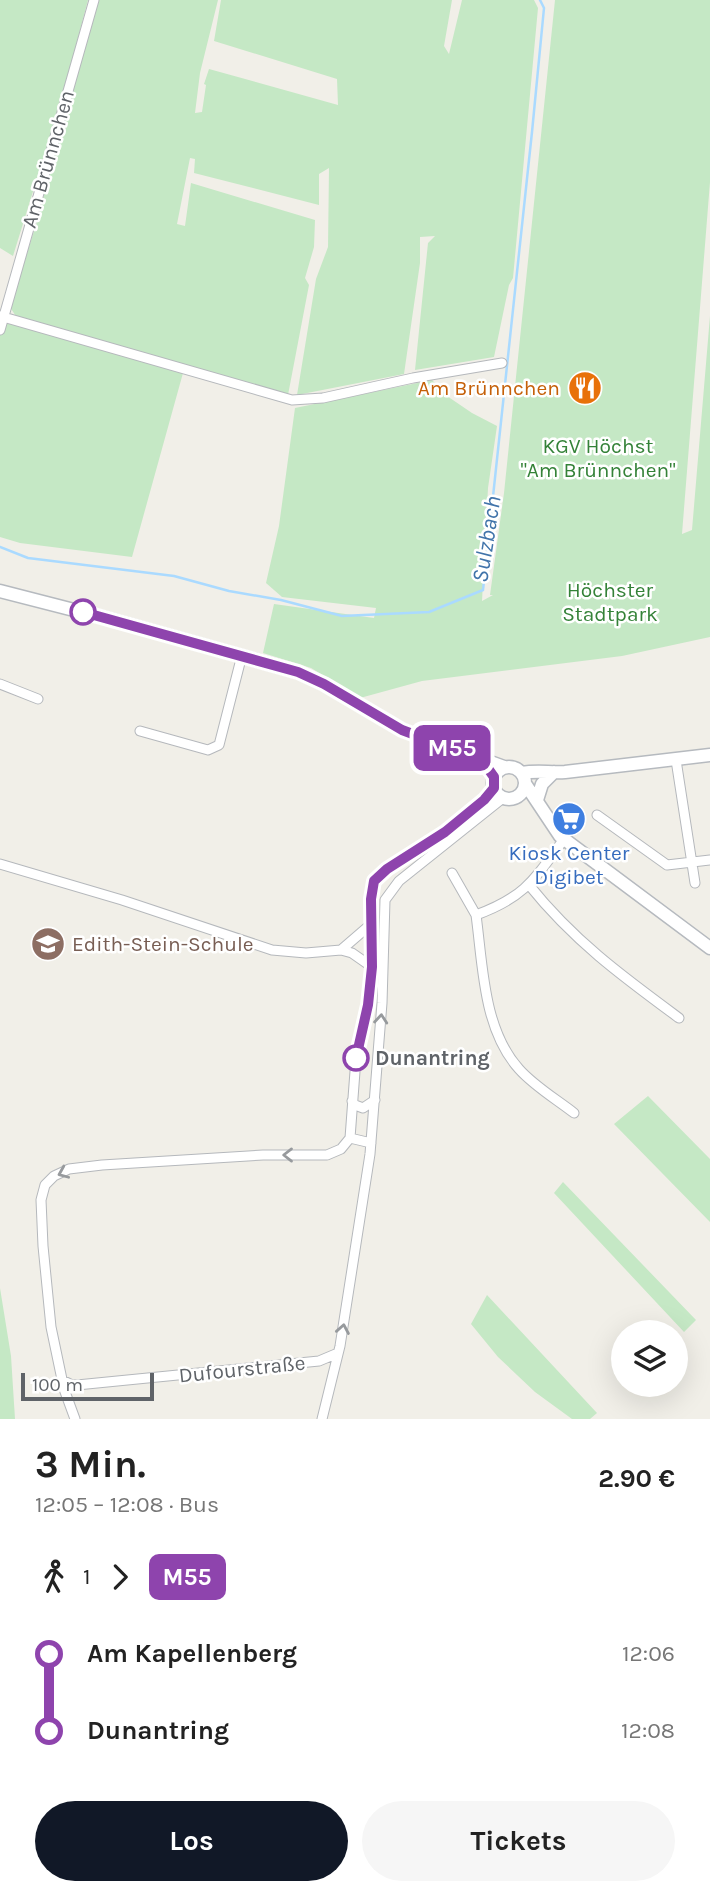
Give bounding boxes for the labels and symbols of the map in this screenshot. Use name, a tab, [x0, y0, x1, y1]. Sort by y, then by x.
street label: Am Brünnchen	[17, 87, 79, 231]
restaurant icon: Am Brünnchen	[566, 369, 604, 407]
place label: Am Brünnchen	[418, 376, 560, 400]
park label: KGV Höchst "Am Brünnchen"	[520, 434, 676, 482]
water label: Sulzbach	[466, 494, 507, 584]
park label: Höchster Stadtpark	[562, 578, 658, 626]
unlabelled marker	[70, 599, 96, 625]
line badge: M55	[412, 725, 492, 771]
supermarket icon: Kiosk Center Digibet	[550, 800, 588, 838]
place label: Kiosk Center Digibet	[509, 841, 630, 889]
school or university icon: Edith-Stein-Schule	[29, 925, 67, 963]
place label: Edith-Stein-Schule	[72, 932, 254, 956]
one-way arrow	[373, 1013, 388, 1024]
marker: Dunantring	[343, 1045, 369, 1071]
place label: Dunantring	[375, 1046, 490, 1070]
one-way arrow	[283, 1147, 293, 1163]
one-way arrow	[57, 1165, 70, 1179]
one-way arrow	[334, 1323, 349, 1335]
street label: Dufourstraße	[177, 1350, 307, 1388]
scale bar	[21, 1370, 154, 1402]

